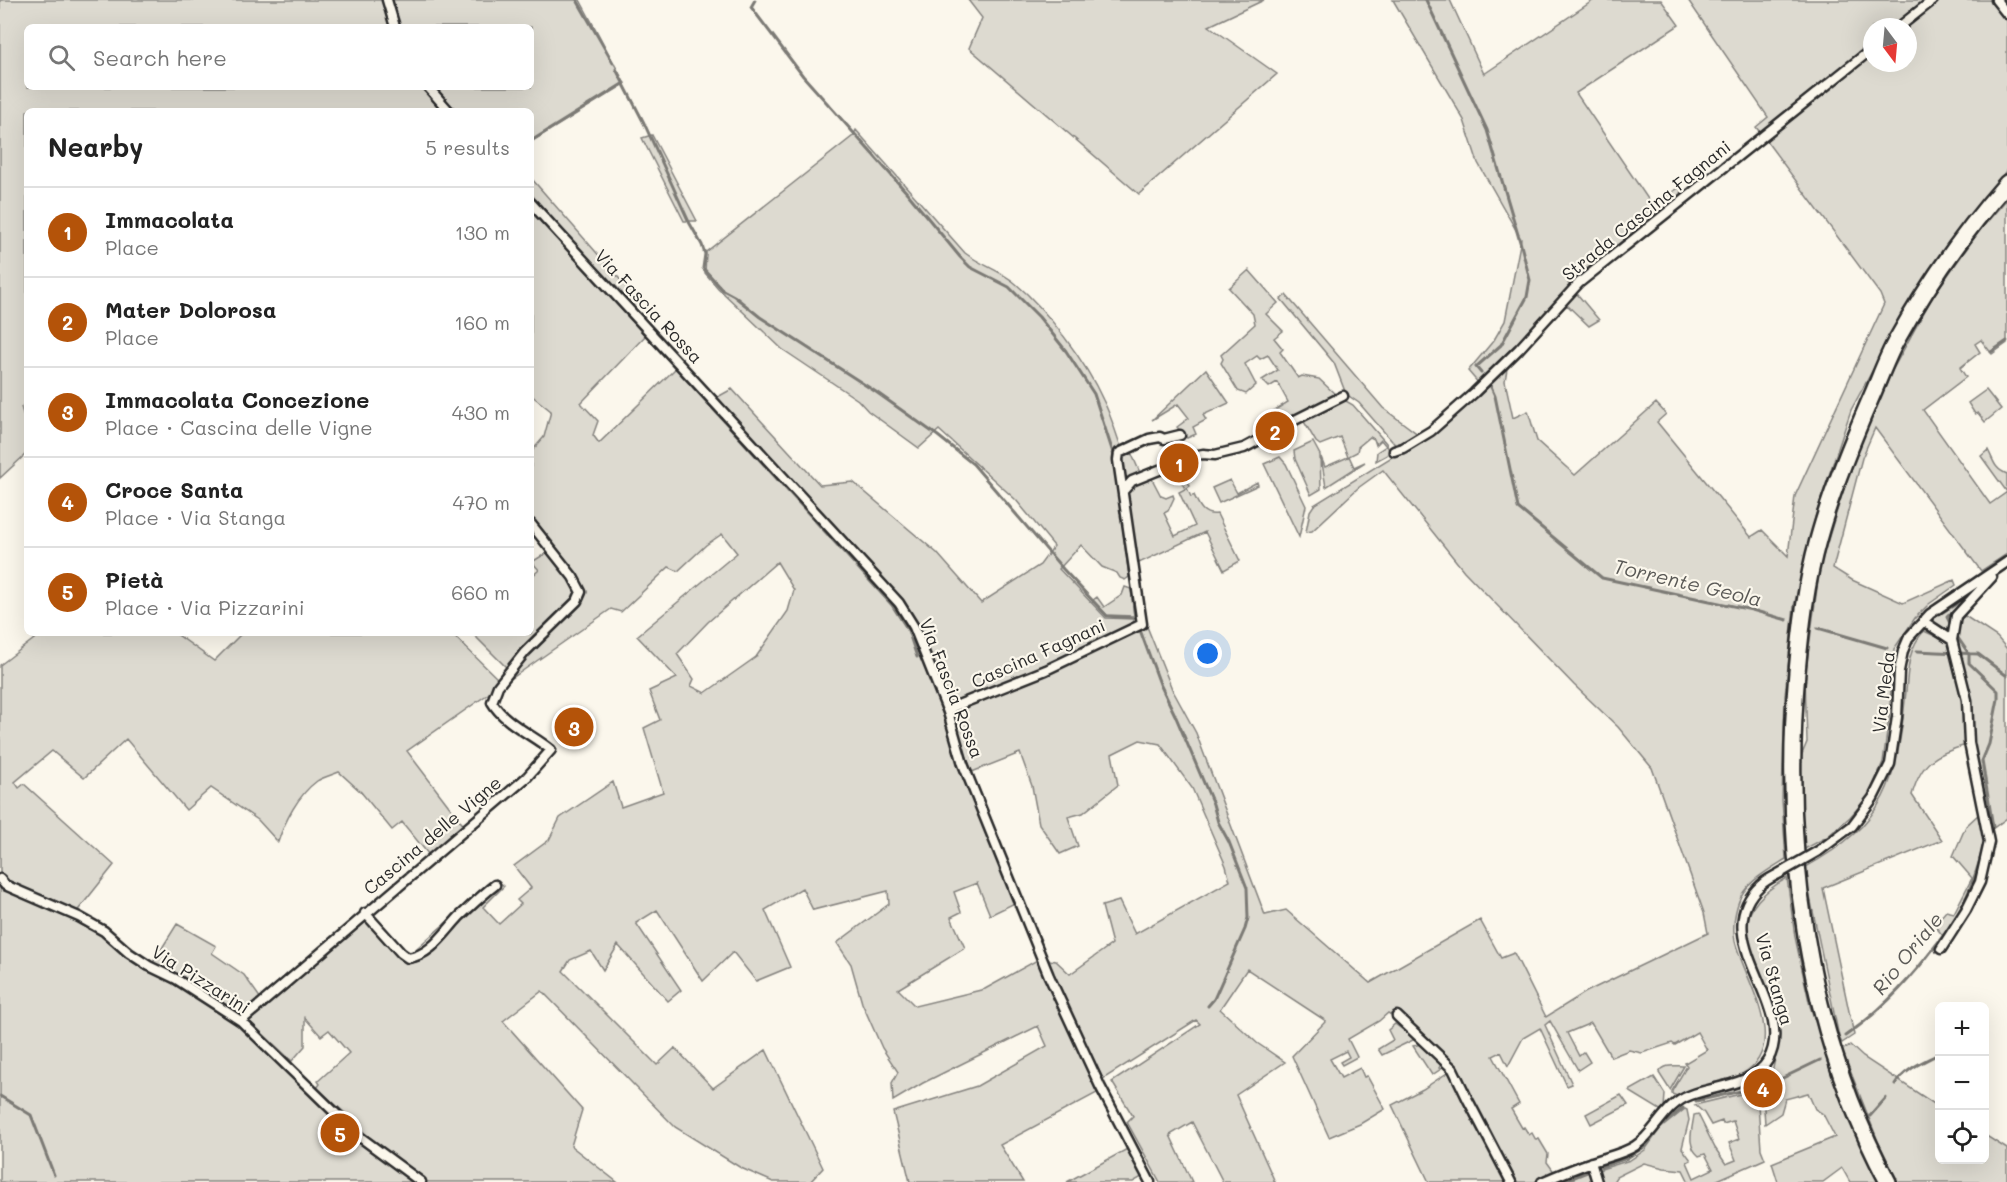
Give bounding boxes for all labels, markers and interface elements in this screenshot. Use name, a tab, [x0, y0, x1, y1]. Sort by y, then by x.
north arrow	[1863, 18, 1917, 72]
search box	[24, 24, 534, 90]
icon: search	[45, 41, 78, 74]
text: Search here	[93, 43, 227, 72]
text: Nearby	[48, 130, 143, 164]
text: 5 results	[425, 134, 510, 160]
street label: Strada Cascina Fagnani	[1556, 134, 1736, 286]
text: Immacolata	[105, 205, 234, 234]
text: 1	[63, 219, 72, 245]
text: 130 m	[455, 219, 510, 245]
text: Place	[105, 234, 159, 260]
street label: Via Fascia Rossa	[590, 244, 708, 368]
text: Mater Dolorosa	[105, 295, 276, 324]
text: 2	[62, 309, 73, 335]
text: 160 m	[454, 309, 510, 335]
text: Place	[105, 324, 159, 350]
text: Immacolata Concezione	[105, 385, 369, 414]
text: 3	[62, 399, 74, 425]
text: 430 m	[452, 399, 510, 425]
pin: 2	[1256, 408, 1294, 454]
text: Place · Cascina delle Vigne	[105, 414, 373, 440]
pin: 1	[1160, 440, 1198, 486]
text: Croce Santa	[105, 475, 244, 504]
text: 4	[61, 489, 74, 515]
text: 470 m	[452, 489, 510, 515]
text: Place · Via Stanga	[105, 504, 286, 530]
water label: Torrente Geola	[1612, 552, 1764, 612]
text: Pietà	[105, 565, 164, 594]
text: 5	[62, 579, 73, 605]
text: 660 m	[451, 579, 510, 605]
text: Place · Via Pizzarini	[105, 594, 305, 620]
street label: Cascina Fagnani	[967, 613, 1109, 693]
street label: Via Fascia Rossa	[914, 615, 990, 761]
your location	[1193, 639, 1222, 668]
street label: Via Meda	[1866, 650, 1900, 734]
pin: 3	[554, 704, 594, 750]
street label: Cascina delle Vigne	[358, 770, 506, 900]
water label: Rio Oriale	[1866, 906, 1948, 1000]
street label: Via Stanga	[1750, 930, 1800, 1028]
street label: Via Pizzarini	[147, 939, 255, 1019]
map controls	[1935, 1002, 1989, 1164]
button: +	[1935, 1002, 1989, 1056]
button: −	[1935, 1056, 1989, 1110]
pin: 4	[1744, 1066, 1782, 1110]
pin: 5	[320, 1110, 360, 1156]
button: locate	[1935, 1110, 1989, 1164]

